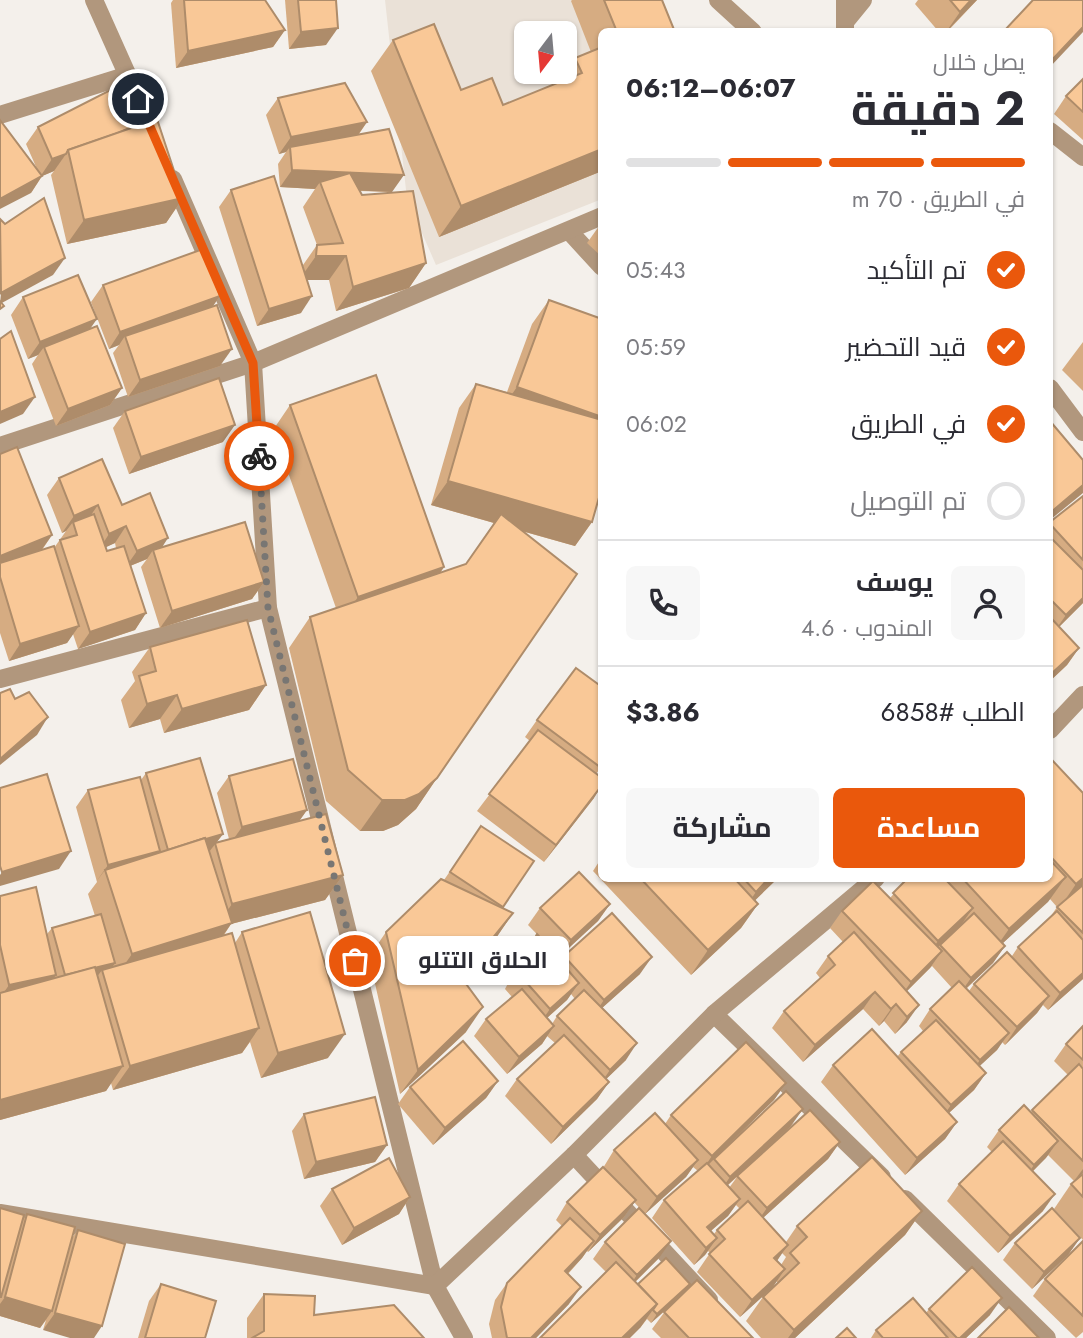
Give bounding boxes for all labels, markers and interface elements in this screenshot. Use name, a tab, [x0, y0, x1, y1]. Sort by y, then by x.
north arrow	[514, 21, 578, 84]
map controls	[514, 21, 577, 84]
text: يصل خلال	[933, 45, 1025, 79]
pin	[108, 69, 168, 129]
text: 06:07–06:12	[626, 69, 796, 107]
text: 2 دقيقة	[851, 76, 1025, 142]
icon: home	[119, 80, 157, 118]
text: في الطريق · 70 m	[852, 182, 1025, 216]
text: تم التأكيد	[867, 251, 966, 289]
icon: check	[987, 251, 1025, 289]
text: 05:43	[626, 253, 686, 287]
text: قيد التحضير	[846, 328, 966, 366]
icon: check	[987, 328, 1025, 366]
text: 05:59	[626, 330, 686, 364]
text: في الطريق	[851, 405, 966, 443]
icon: check	[987, 405, 1025, 443]
text: 06:02	[626, 407, 687, 441]
courier	[224, 421, 294, 491]
icon: bike	[240, 437, 278, 475]
text: تم التوصيل	[850, 482, 966, 520]
text: يوسف	[856, 563, 933, 601]
button: phone	[626, 566, 700, 640]
button: person	[951, 566, 1025, 640]
text: المندوب · 4.6	[801, 611, 933, 645]
text: $3.86	[626, 693, 700, 731]
text: الطلب #6858	[881, 693, 1025, 731]
button: مشاركة	[626, 788, 819, 868]
button: مساعدة	[833, 788, 1025, 868]
pin	[325, 931, 385, 991]
callout: الحلاق التتلو	[397, 936, 568, 986]
icon: bag	[336, 942, 374, 980]
text: الحلاق التتلو	[418, 943, 548, 977]

